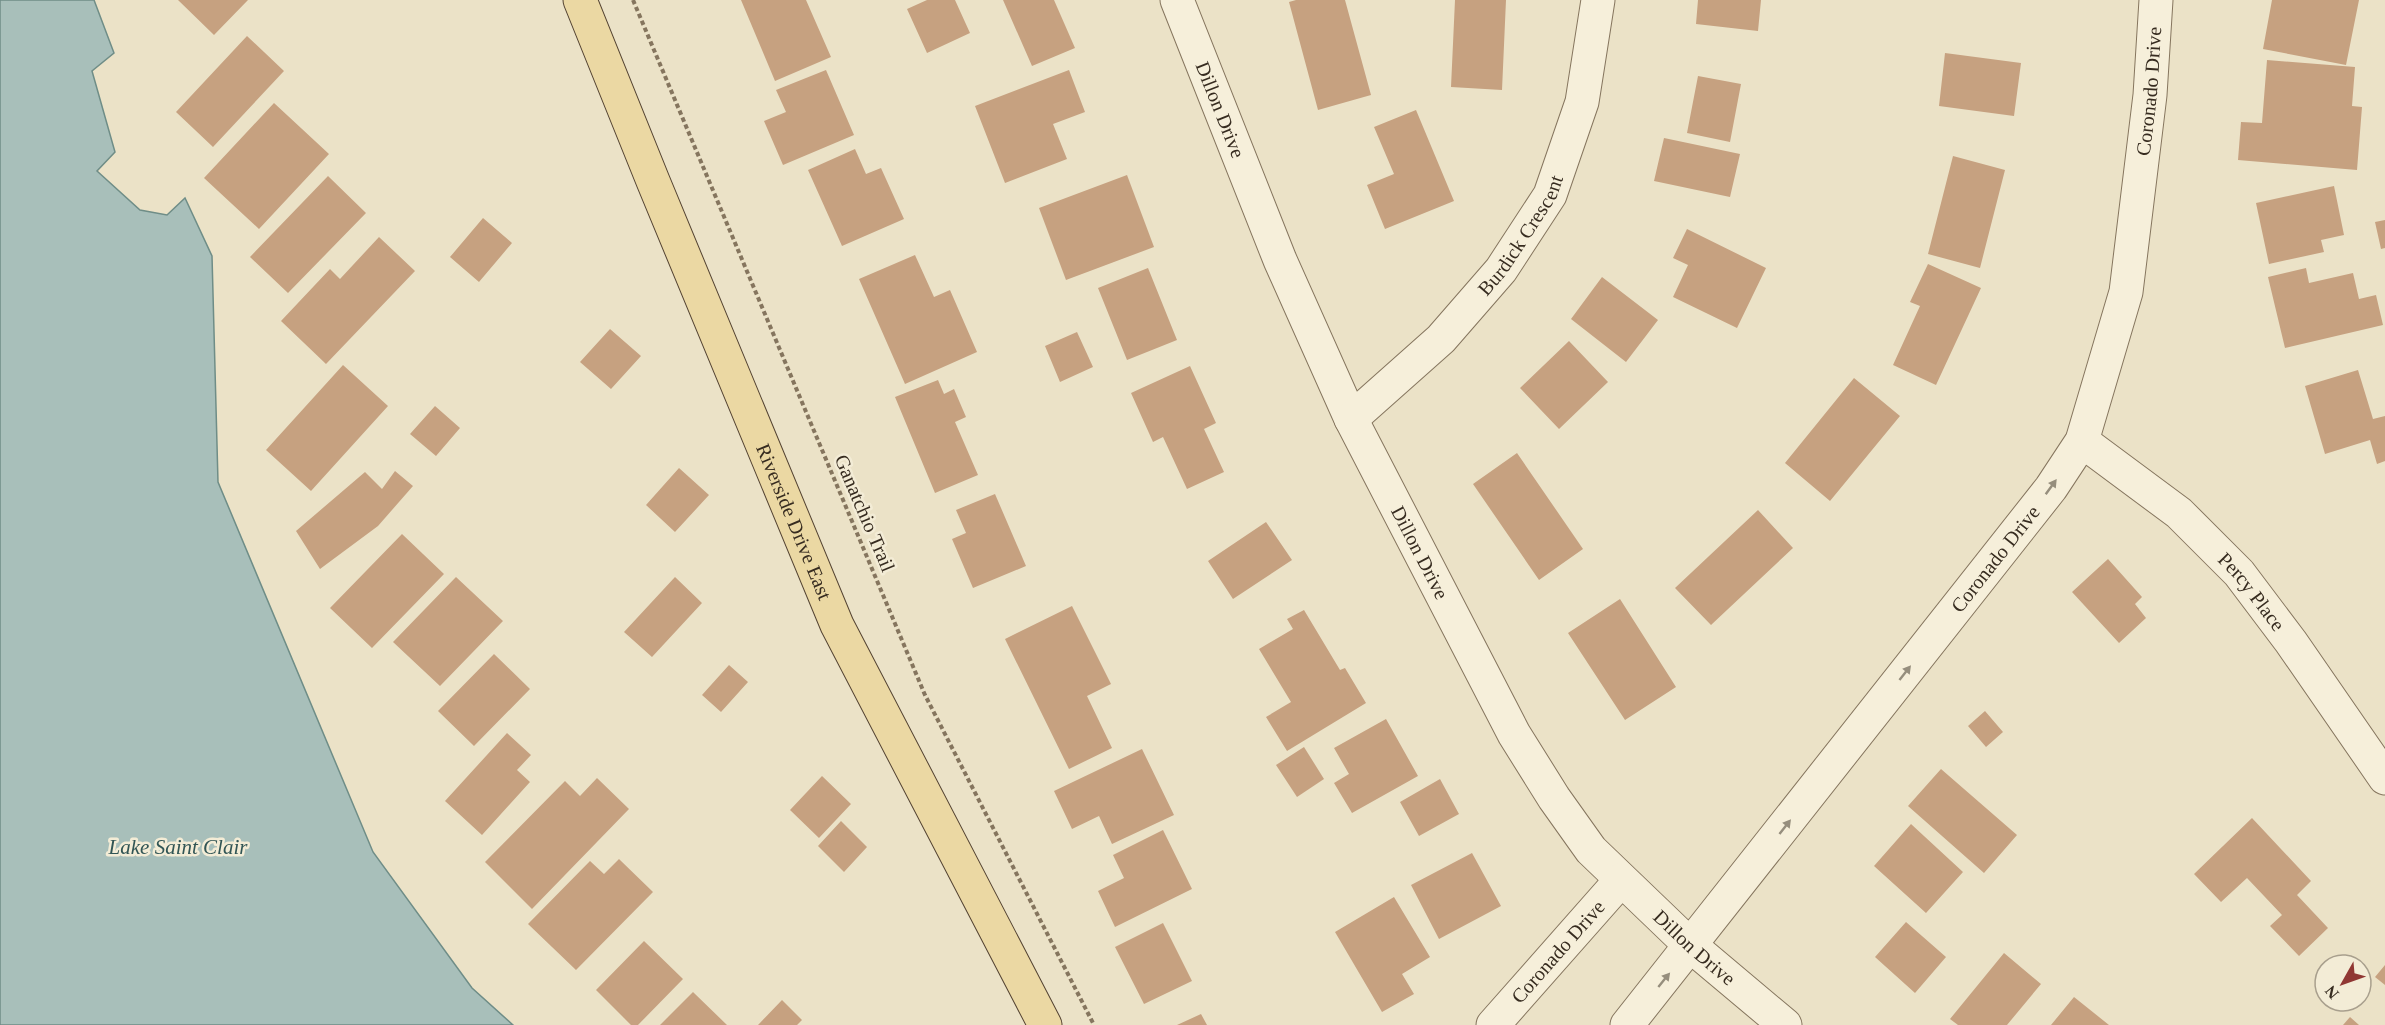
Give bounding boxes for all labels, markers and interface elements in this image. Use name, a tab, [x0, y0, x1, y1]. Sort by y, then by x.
street label: Coronado Drive	[2132, 26, 2165, 157]
street label: Dillon Drive	[1192, 58, 1249, 161]
street label: Burdick Crescent	[1473, 172, 1567, 300]
street label: Riverside Drive East	[752, 440, 836, 603]
street label: Ganatchio Trail	[830, 451, 900, 575]
one-way arrow	[2045, 479, 2057, 495]
street label: Coronado Drive	[1946, 501, 2044, 616]
street label: Dillon Drive	[1387, 502, 1453, 603]
street label: Percy Place	[2214, 548, 2290, 635]
one-way arrow	[1899, 666, 1911, 681]
one-way arrow	[1778, 819, 1790, 834]
water label: Lake Saint Clair	[108, 835, 248, 859]
street label: Coronado Drive	[1507, 896, 1609, 1007]
street label: Dillon Drive	[1649, 905, 1740, 990]
north arrow	[2313, 953, 2373, 1013]
one-way arrow	[1657, 972, 1669, 987]
text: N	[2321, 982, 2342, 1002]

